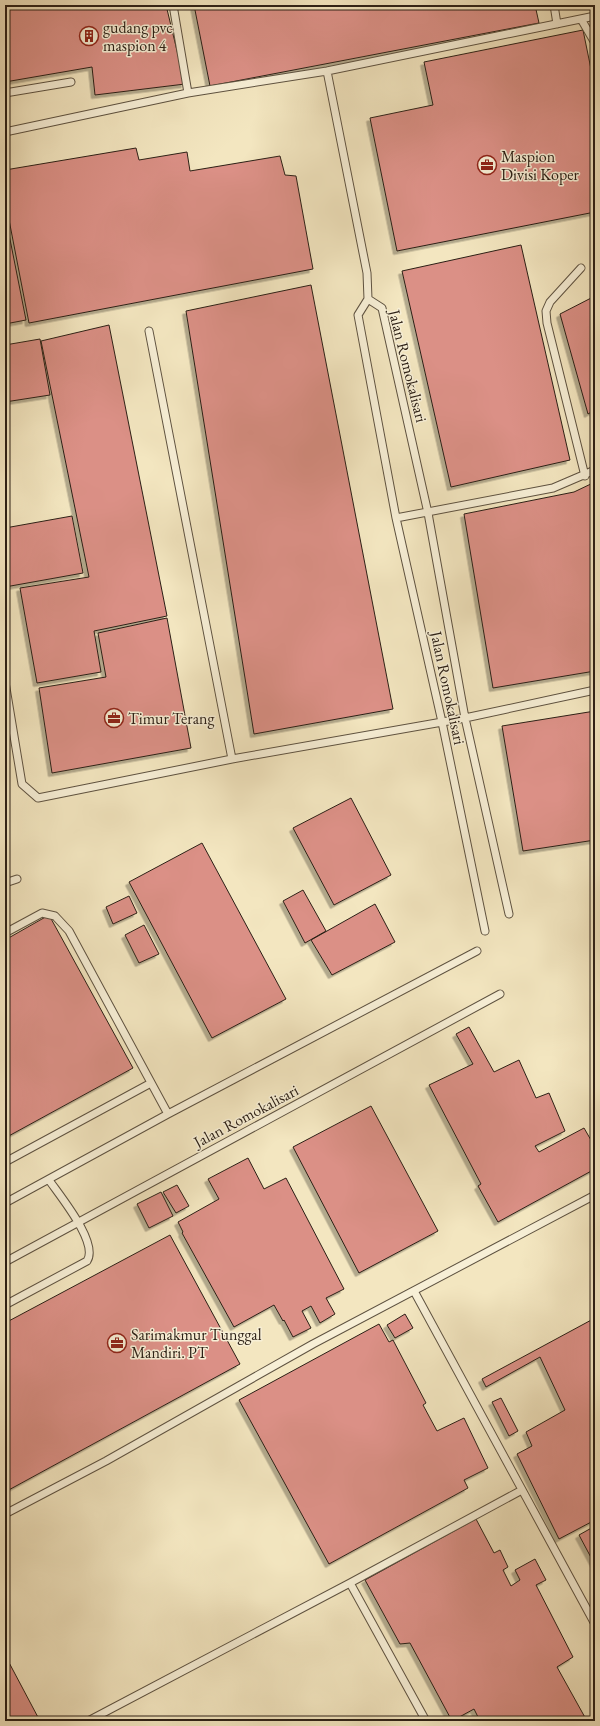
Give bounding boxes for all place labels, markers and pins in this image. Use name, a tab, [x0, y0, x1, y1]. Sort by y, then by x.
place label: gudang pvc maspion 4	[103, 17, 173, 56]
building icon: gudang pvc maspion 4	[78, 25, 100, 47]
place label: Maspion Divisi Koper	[501, 146, 580, 185]
office icon: Maspion Divisi Koper	[476, 154, 498, 176]
office icon: Timur Terang	[103, 707, 125, 729]
place label: Timur Terang	[128, 708, 216, 729]
place label: Sarimakmur Tunggal Mandiri. PT	[131, 1324, 262, 1363]
office icon: Sarimakmur Tunggal Mandiri. PT	[106, 1332, 128, 1354]

